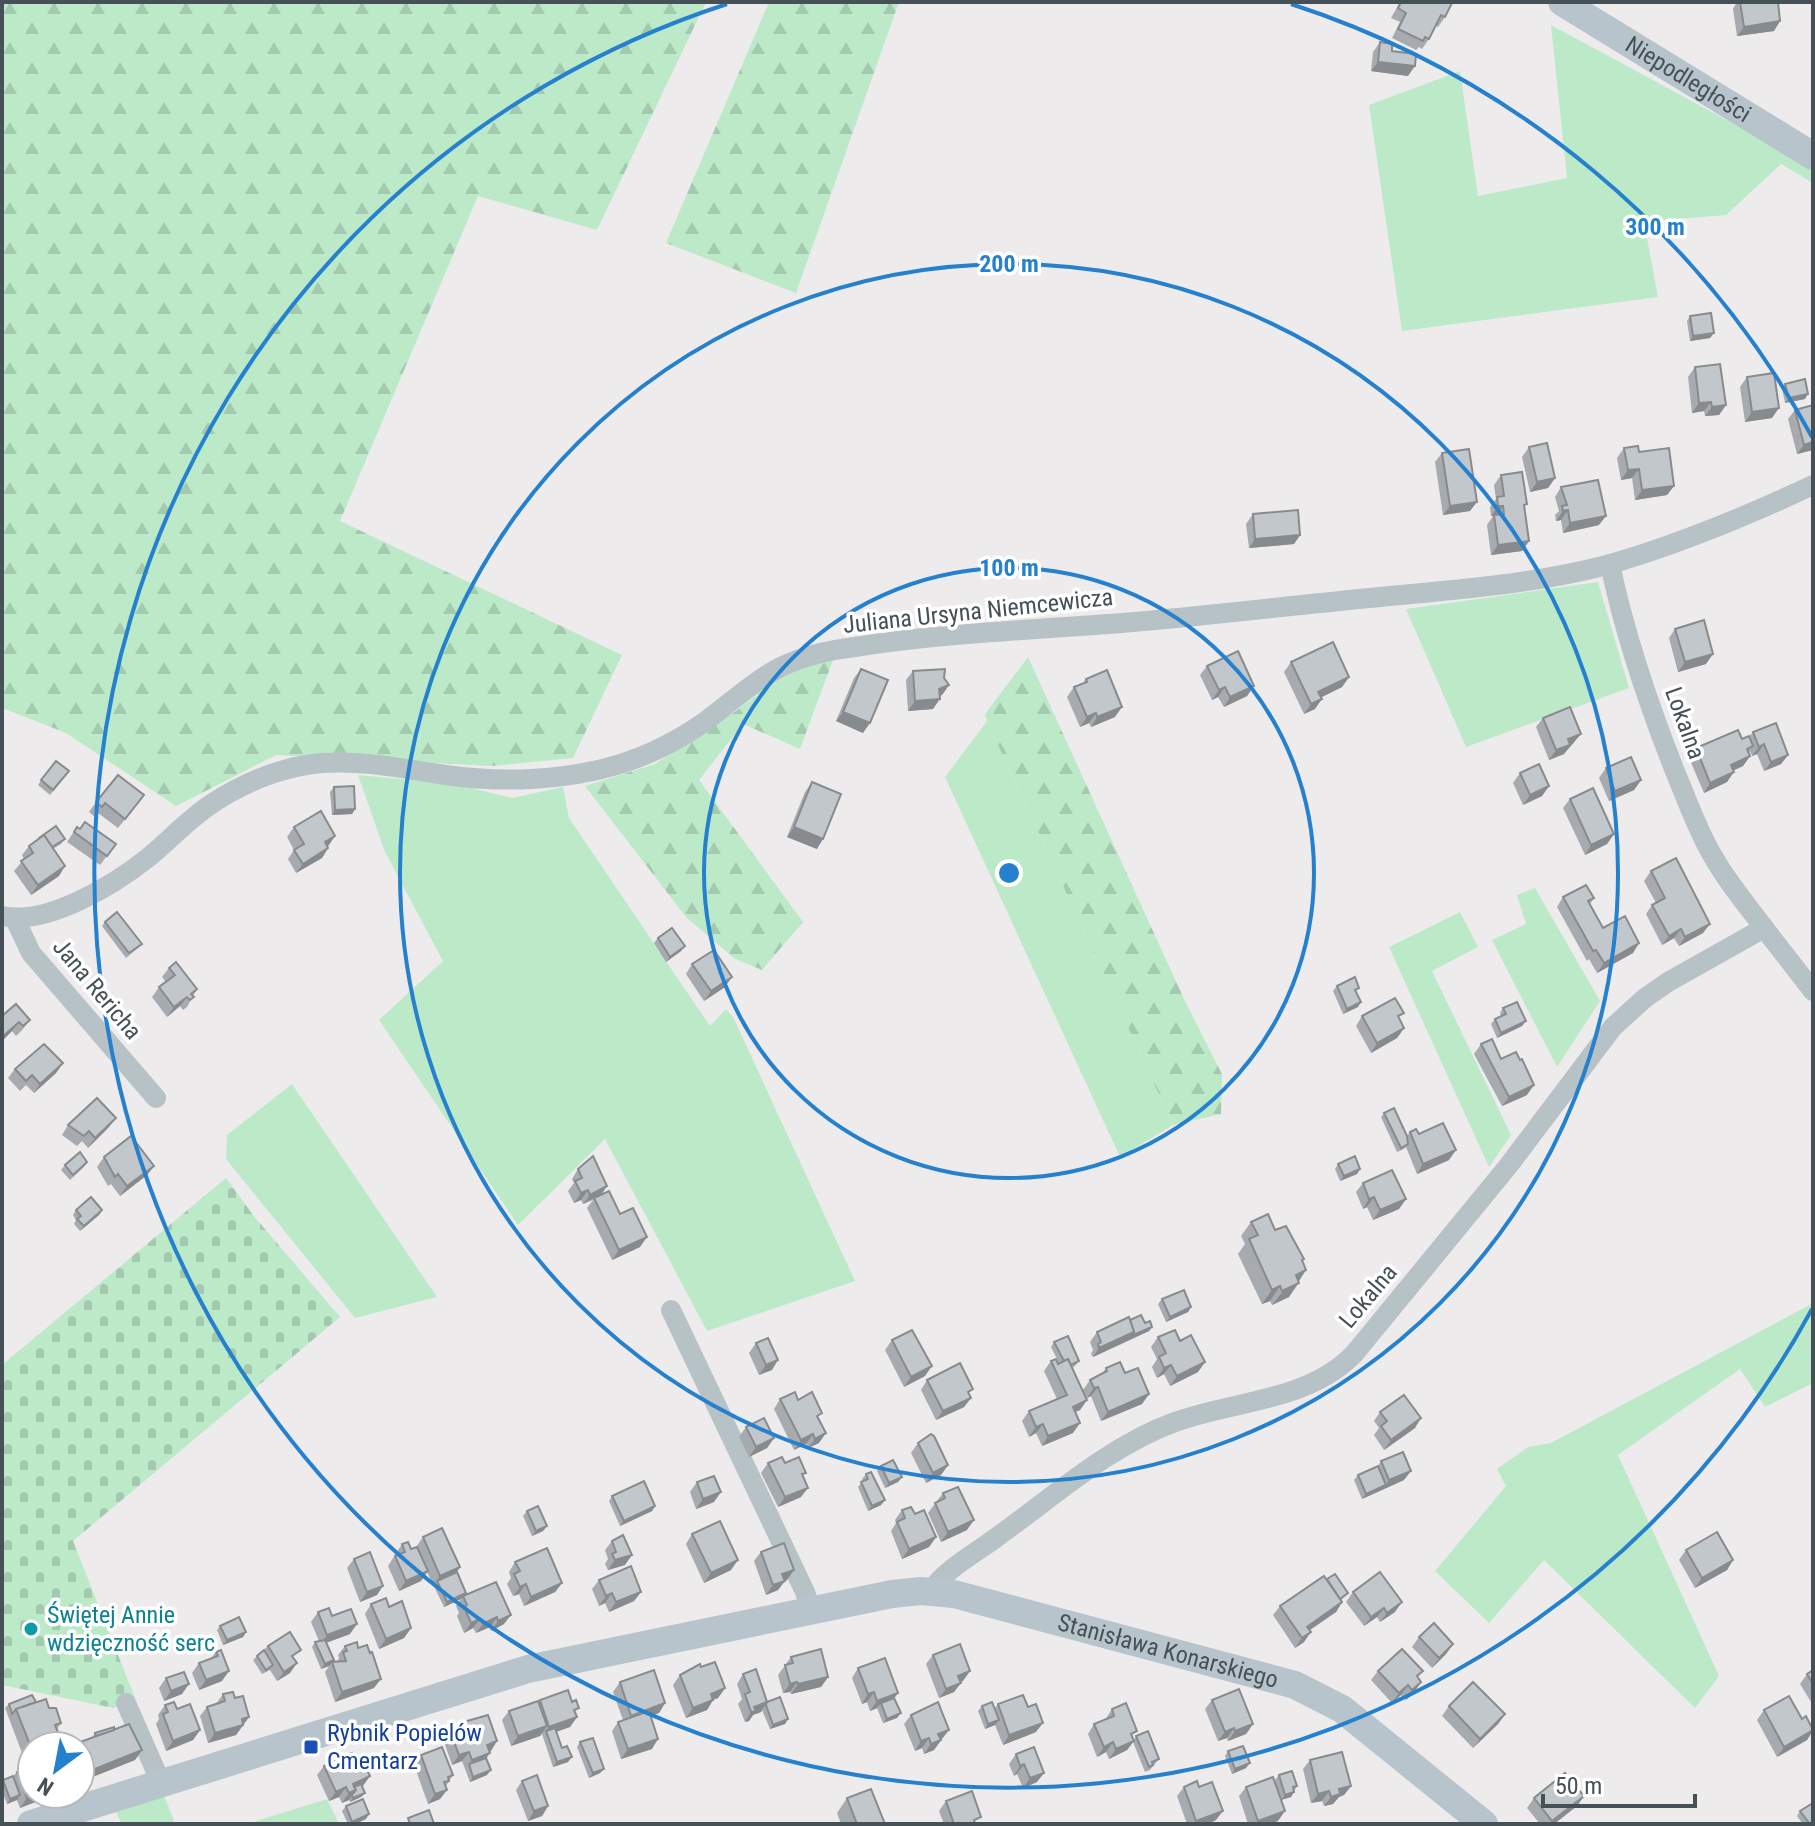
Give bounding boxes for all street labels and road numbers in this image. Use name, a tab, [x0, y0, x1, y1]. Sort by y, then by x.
street label: Niepodległości	[1620, 30, 1756, 128]
street label: Juliana Ursyna Niemcewicza	[842, 583, 1114, 639]
street label: Lokalna	[1659, 683, 1711, 763]
street label: Jana Rericha	[47, 933, 147, 1045]
street label: Lokalna	[1333, 1259, 1403, 1333]
street label: Stanisława Konarskiego	[1055, 1608, 1281, 1694]

